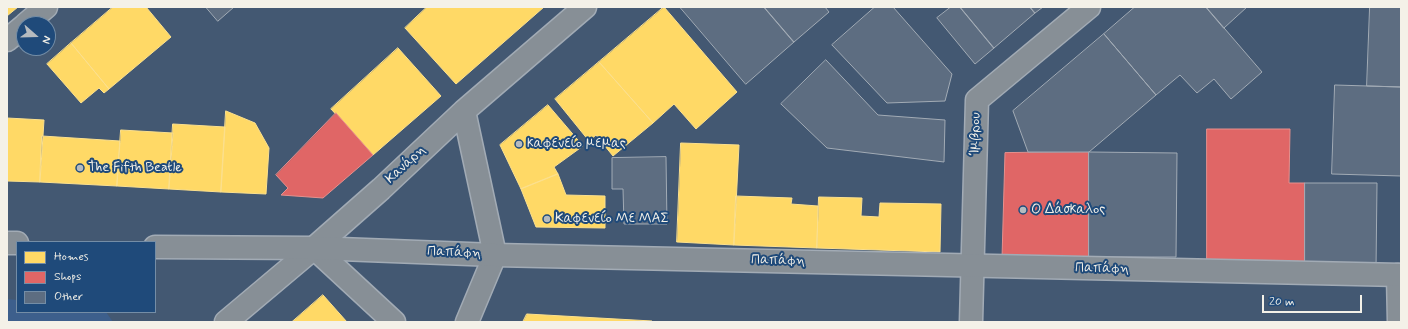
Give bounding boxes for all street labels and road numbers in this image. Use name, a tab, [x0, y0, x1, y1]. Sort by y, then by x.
street label: Ίμβρου	[967, 112, 985, 156]
street label: Κανάρη	[383, 142, 429, 188]
street label: Παπάφη	[427, 244, 481, 262]
street label: Παπάφη	[751, 252, 805, 270]
street label: Παπάφη	[1075, 260, 1129, 278]

